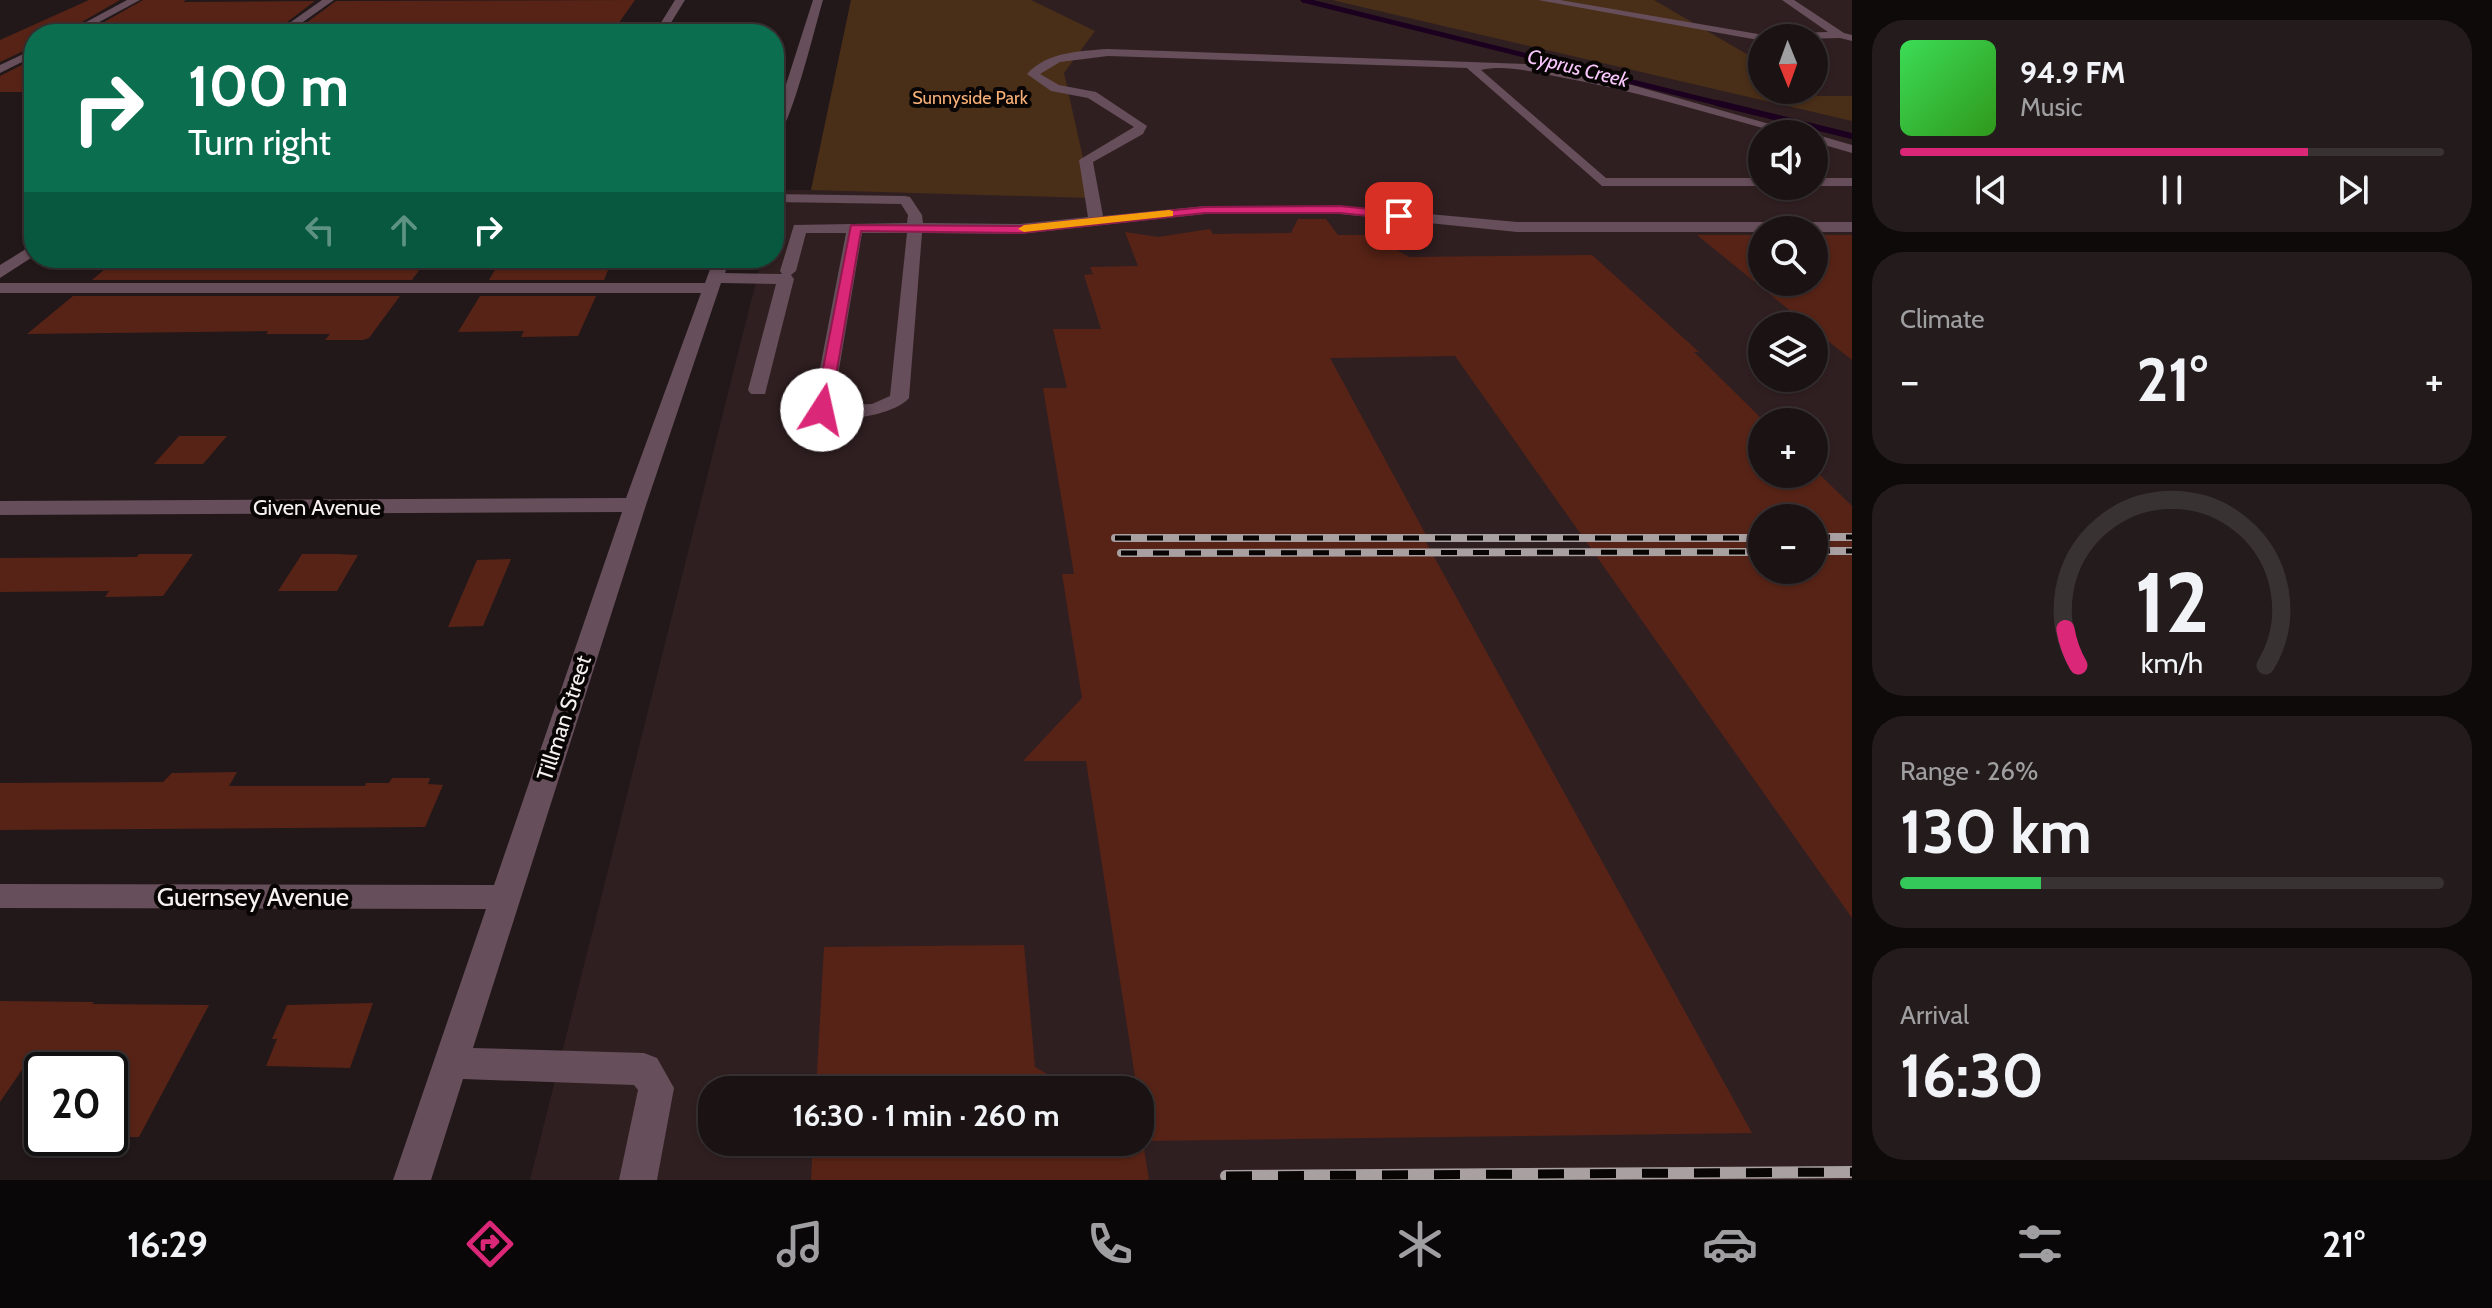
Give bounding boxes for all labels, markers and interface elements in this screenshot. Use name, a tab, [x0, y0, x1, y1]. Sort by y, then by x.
north arrow	[1748, 24, 1828, 104]
map controls	[1748, 24, 1828, 584]
water label: Cyprus Creek	[1525, 44, 1632, 92]
text: 100 m	[188, 52, 349, 120]
text: 94.9 FM	[2020, 54, 2126, 91]
icon: right	[56, 56, 160, 160]
park label: Sunnyside Park	[912, 87, 1029, 109]
text: Music	[2020, 91, 2083, 123]
text: Turn right	[188, 120, 331, 164]
button: sound	[1748, 120, 1828, 200]
icon: previous	[1969, 168, 2013, 212]
icon: pause	[2150, 168, 2194, 212]
icon: next	[2331, 168, 2375, 212]
pin	[1365, 182, 1433, 250]
icon: arrive	[1377, 194, 1421, 238]
icon: left	[298, 208, 342, 252]
icon: ahead	[382, 208, 426, 252]
icon: right	[466, 208, 510, 252]
button: search	[1748, 216, 1828, 296]
text: Climate	[1900, 303, 1985, 335]
button: layers	[1748, 312, 1828, 392]
text: 21°	[2136, 343, 2208, 416]
text: −	[1900, 354, 1919, 407]
text: +	[2425, 354, 2444, 407]
position arrow	[780, 368, 864, 452]
button: +	[1748, 408, 1828, 488]
street label: Given Avenue	[253, 494, 381, 521]
button: −	[1748, 504, 1828, 584]
text: 12	[2135, 552, 2209, 653]
text: km/h	[2141, 645, 2203, 680]
street label: Tillman Street	[531, 651, 597, 784]
text: Range · 26%	[1900, 755, 2038, 787]
text: 130 km	[1900, 795, 2092, 868]
street label: Guernsey Avenue	[157, 881, 349, 913]
text: Arrival	[1900, 999, 1969, 1031]
text: 16:30	[1900, 1039, 2044, 1112]
speed limit sign: 20	[24, 1052, 128, 1156]
text: 16:30 · 1 min · 260 m	[792, 1097, 1060, 1134]
icon: directions	[462, 1216, 518, 1272]
icon: music	[772, 1216, 828, 1272]
icon: phone	[1082, 1216, 1138, 1272]
icon: climate	[1392, 1216, 1448, 1272]
icon: car	[1702, 1216, 1758, 1272]
icon: filters	[2012, 1216, 2068, 1272]
text: 16:29	[127, 1222, 208, 1266]
text: 21°	[2322, 1222, 2365, 1266]

